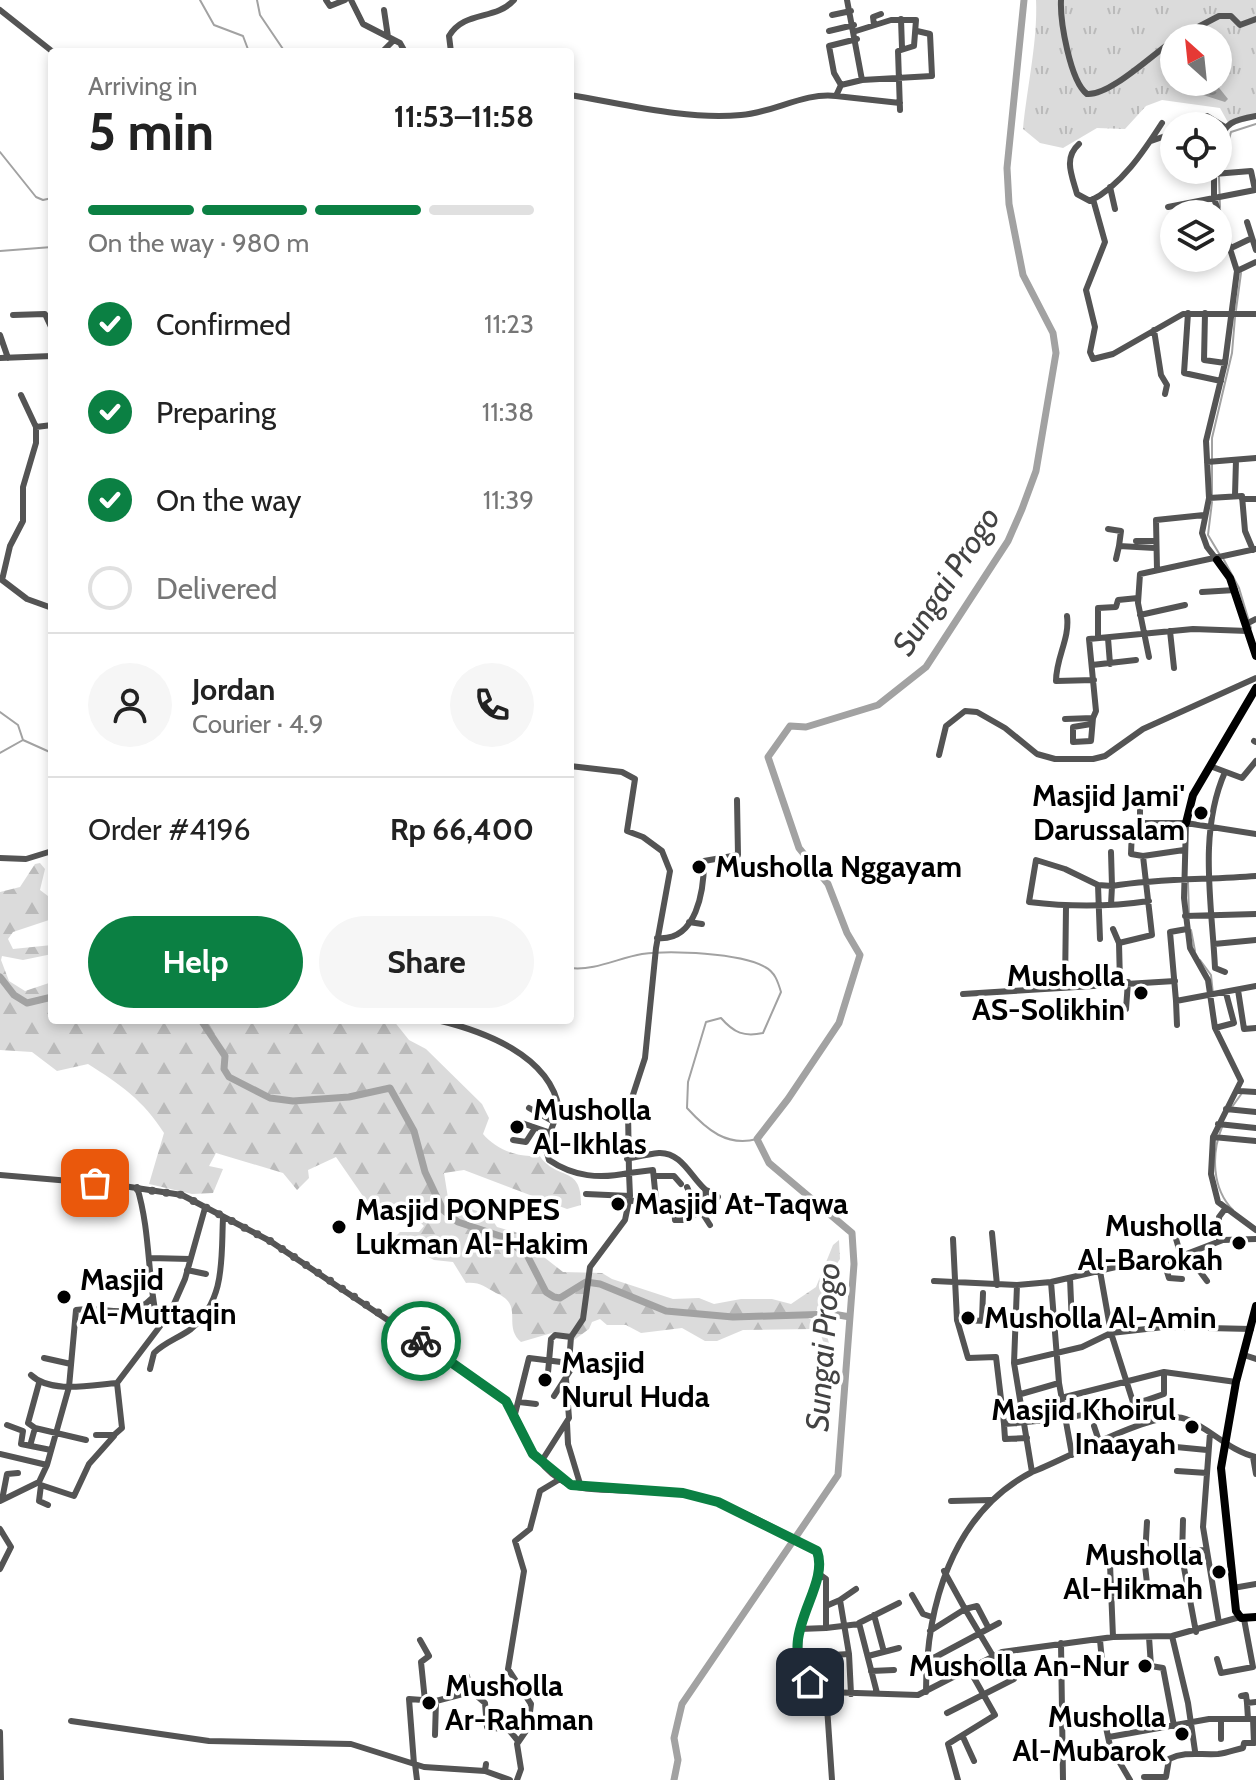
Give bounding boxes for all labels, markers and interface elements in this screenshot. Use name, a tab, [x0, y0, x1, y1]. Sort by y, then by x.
north arrow	[1160, 24, 1232, 96]
map controls	[1160, 24, 1232, 272]
text: Arriving in	[88, 70, 198, 102]
text: 11:53–11:58	[394, 98, 534, 135]
text: 5 min	[88, 100, 214, 163]
button: locate	[1160, 112, 1232, 184]
button: layers	[1160, 200, 1232, 272]
text: On the way · 980 m	[88, 227, 309, 259]
icon: check	[88, 302, 132, 346]
text: Confirmed	[156, 306, 291, 343]
text: 11:23	[484, 308, 534, 340]
icon: check	[88, 390, 132, 434]
text: Preparing	[156, 394, 276, 431]
text: 11:38	[482, 396, 534, 428]
icon: check	[88, 478, 132, 522]
text: On the way	[156, 482, 301, 519]
text: 11:39	[483, 484, 534, 516]
water label: Sungai Progo	[883, 499, 1008, 662]
text: Delivered	[156, 570, 277, 607]
button: person	[88, 663, 172, 747]
button: phone	[450, 663, 534, 747]
text: Jordan	[192, 671, 275, 708]
text: Courier · 4.9	[192, 708, 324, 740]
place label: Masjid Jami' Darussalam	[1032, 777, 1185, 848]
marker: Masjid Jami' Darussalam	[1192, 804, 1210, 822]
text: Order #4196	[88, 811, 251, 848]
text: Rp 66,400	[390, 811, 534, 848]
place label: Musholla Nggayam	[715, 848, 962, 885]
marker: Musholla Nggayam	[690, 858, 708, 876]
button: Help	[88, 916, 303, 1008]
button: Share	[319, 916, 534, 1008]
place label: Musholla AS-Solikhin	[972, 957, 1125, 1028]
marker: Musholla AS-Solikhin	[1132, 984, 1150, 1002]
place label: Musholla Al-Ikhlas	[533, 1091, 651, 1162]
marker: Musholla Al-Ikhlas	[508, 1118, 526, 1136]
pin	[61, 1149, 129, 1217]
icon: bag	[73, 1161, 117, 1205]
place label: Masjid At-Taqwa	[634, 1185, 848, 1222]
place label: Masjid PONPES Lukman Al-Hakim	[355, 1191, 589, 1262]
marker: Masjid At-Taqwa	[609, 1195, 627, 1213]
place label: Musholla Al-Barokah	[1078, 1207, 1223, 1278]
marker: Masjid PONPES Lukman Al-Hakim	[330, 1218, 348, 1236]
marker: Musholla Al-Barokah	[1230, 1234, 1248, 1252]
place label: Masjid Al-Muttaqin	[80, 1261, 237, 1332]
water label: Sungai Progo	[797, 1261, 848, 1433]
marker: Masjid Al-Muttaqin	[55, 1288, 73, 1306]
place label: Musholla Al-Amin	[984, 1299, 1216, 1336]
courier	[381, 1301, 461, 1381]
marker: Musholla Al-Amin	[959, 1309, 977, 1327]
icon: bike	[399, 1319, 443, 1363]
place label: Masjid Nurul Huda	[561, 1344, 710, 1415]
marker: Masjid Nurul Huda	[536, 1371, 554, 1389]
place label: Masjid Khoirul Inaayah	[991, 1391, 1176, 1462]
marker: Masjid Khoirul Inaayah	[1183, 1418, 1201, 1436]
place label: Musholla Al-Hikmah	[1063, 1536, 1203, 1607]
marker: Musholla Al-Hikmah	[1210, 1563, 1228, 1581]
place label: Musholla An-Nur	[909, 1647, 1129, 1684]
pin	[776, 1648, 844, 1716]
marker: Musholla An-Nur	[1136, 1657, 1154, 1675]
icon: home	[788, 1660, 832, 1704]
place label: Musholla Ar-Rahman	[445, 1667, 594, 1738]
marker: Musholla Ar-Rahman	[420, 1694, 438, 1712]
place label: Musholla Al-Mubarok	[1013, 1698, 1166, 1769]
marker: Musholla Al-Mubarok	[1173, 1725, 1191, 1743]

